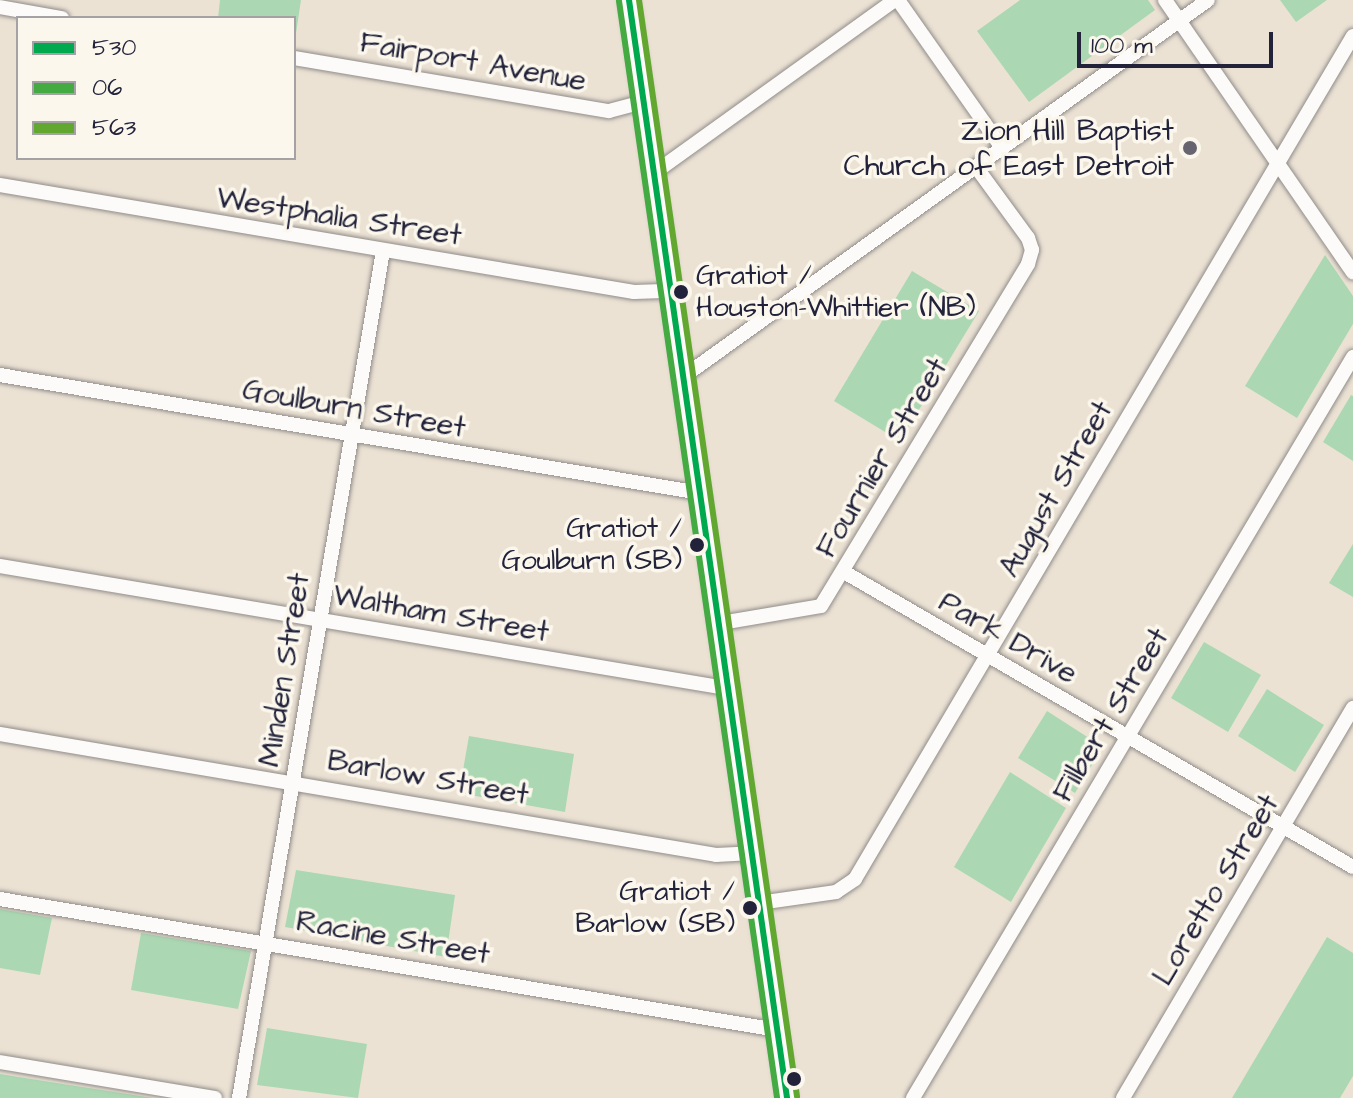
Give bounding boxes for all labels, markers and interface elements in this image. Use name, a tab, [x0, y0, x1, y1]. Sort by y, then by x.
legend	[16, 16, 296, 160]
scale bar	[1081, 16, 1277, 66]
street label: Fairport Avenue	[357, 24, 589, 100]
text: 100 m	[1091, 29, 1153, 63]
text: 530	[92, 31, 136, 65]
text: 06	[92, 71, 122, 105]
text: 563	[92, 111, 136, 145]
place label: Zion Hill Baptist Church of East Detroit	[843, 113, 1174, 184]
marker: Zion Hill Baptist Church of East Detroit	[1181, 139, 1199, 157]
street label: Westphalia Street	[214, 180, 464, 254]
place label: Gratiot / Houston-Whittier (NB)	[696, 259, 976, 325]
marker: Gratiot / Houston-Whittier (NB)	[673, 284, 689, 300]
street label: Fournier Street	[808, 352, 956, 564]
street label: Goulburn Street	[240, 372, 468, 446]
street label: August Street	[991, 395, 1121, 583]
place label: Gratiot / Goulburn (SB)	[502, 512, 682, 578]
marker: Gratiot / Goulburn (SB)	[689, 537, 705, 553]
street label: Minden Street	[252, 571, 318, 769]
street label: Waltham Street	[330, 577, 552, 651]
street label: Park Drive	[932, 584, 1084, 692]
street label: Filbert Street	[1045, 622, 1177, 808]
street label: Barlow Street	[325, 743, 531, 813]
street label: Loretto Street	[1145, 788, 1287, 992]
place label: Gratiot / Barlow (SB)	[575, 875, 735, 941]
marker: Gratiot / Barlow (SB)	[742, 900, 758, 916]
street label: Racine Street	[293, 903, 493, 973]
unlabelled marker	[786, 1071, 802, 1087]

